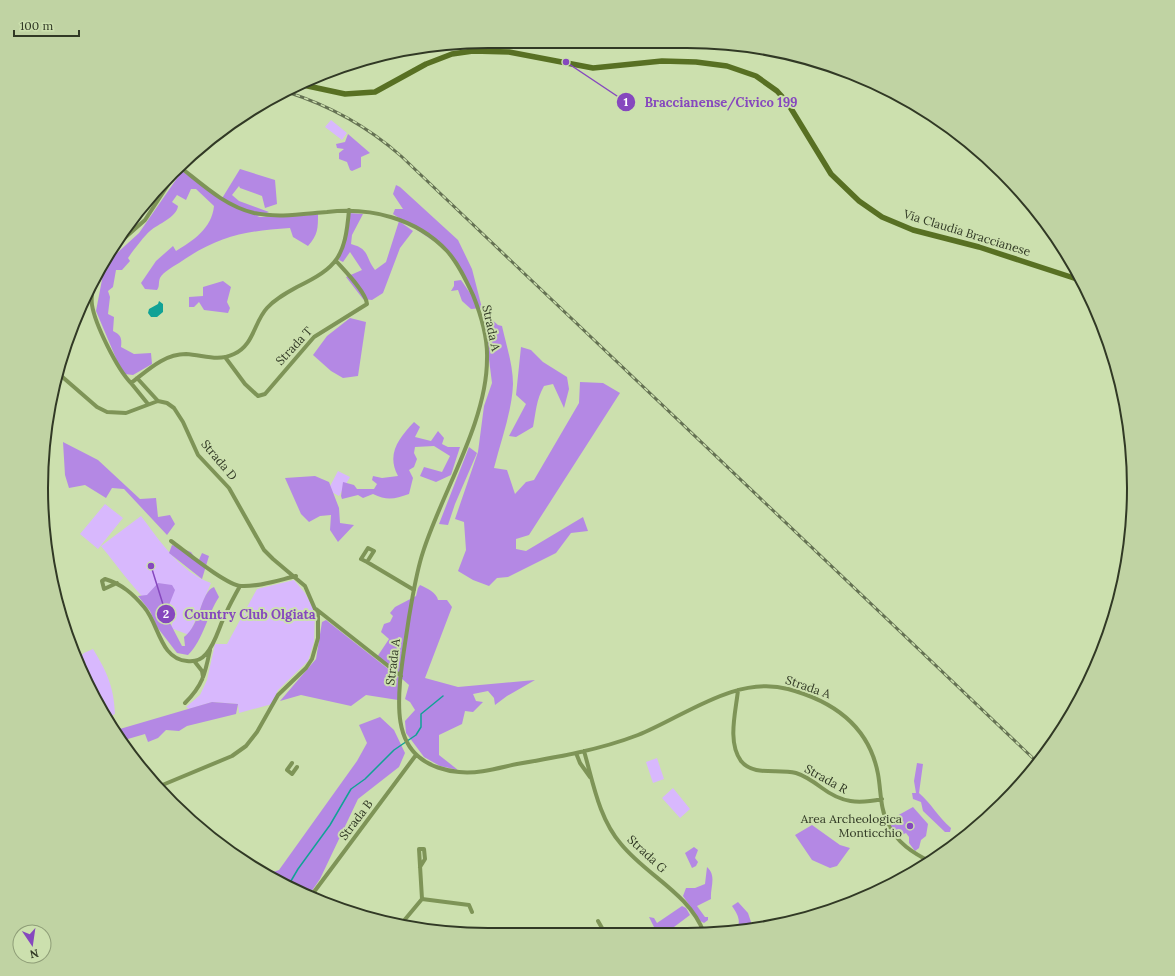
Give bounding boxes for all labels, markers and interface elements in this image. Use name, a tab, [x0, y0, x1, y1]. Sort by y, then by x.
scale bar	[14, 12, 79, 38]
text: 100 m	[20, 18, 53, 33]
callout: Braccianense/Civico 199	[616, 90, 805, 115]
text: 1	[624, 94, 629, 109]
text: Braccianense/Civico 199	[644, 94, 798, 111]
street label: Via Claudia Braccianese	[901, 206, 1033, 259]
street label: Strada A	[479, 303, 504, 353]
street label: Strada T	[272, 323, 315, 368]
street label: Strada D	[198, 436, 241, 483]
callout: Country Club Olgiata	[156, 602, 323, 627]
text: 2	[163, 606, 169, 621]
text: Country Club Olgiata	[184, 606, 316, 623]
street label: Strada A	[382, 637, 403, 686]
street label: Strada A	[784, 672, 833, 701]
street label: Strada R	[802, 761, 851, 797]
street label: Strada B	[336, 797, 376, 843]
place label: Area Archeologica Monticchio	[800, 811, 902, 840]
marker: Area Archeologica Monticchio	[905, 821, 915, 831]
street label: Strada G	[625, 832, 670, 876]
north arrow	[12, 924, 52, 964]
text: N	[28, 946, 40, 962]

